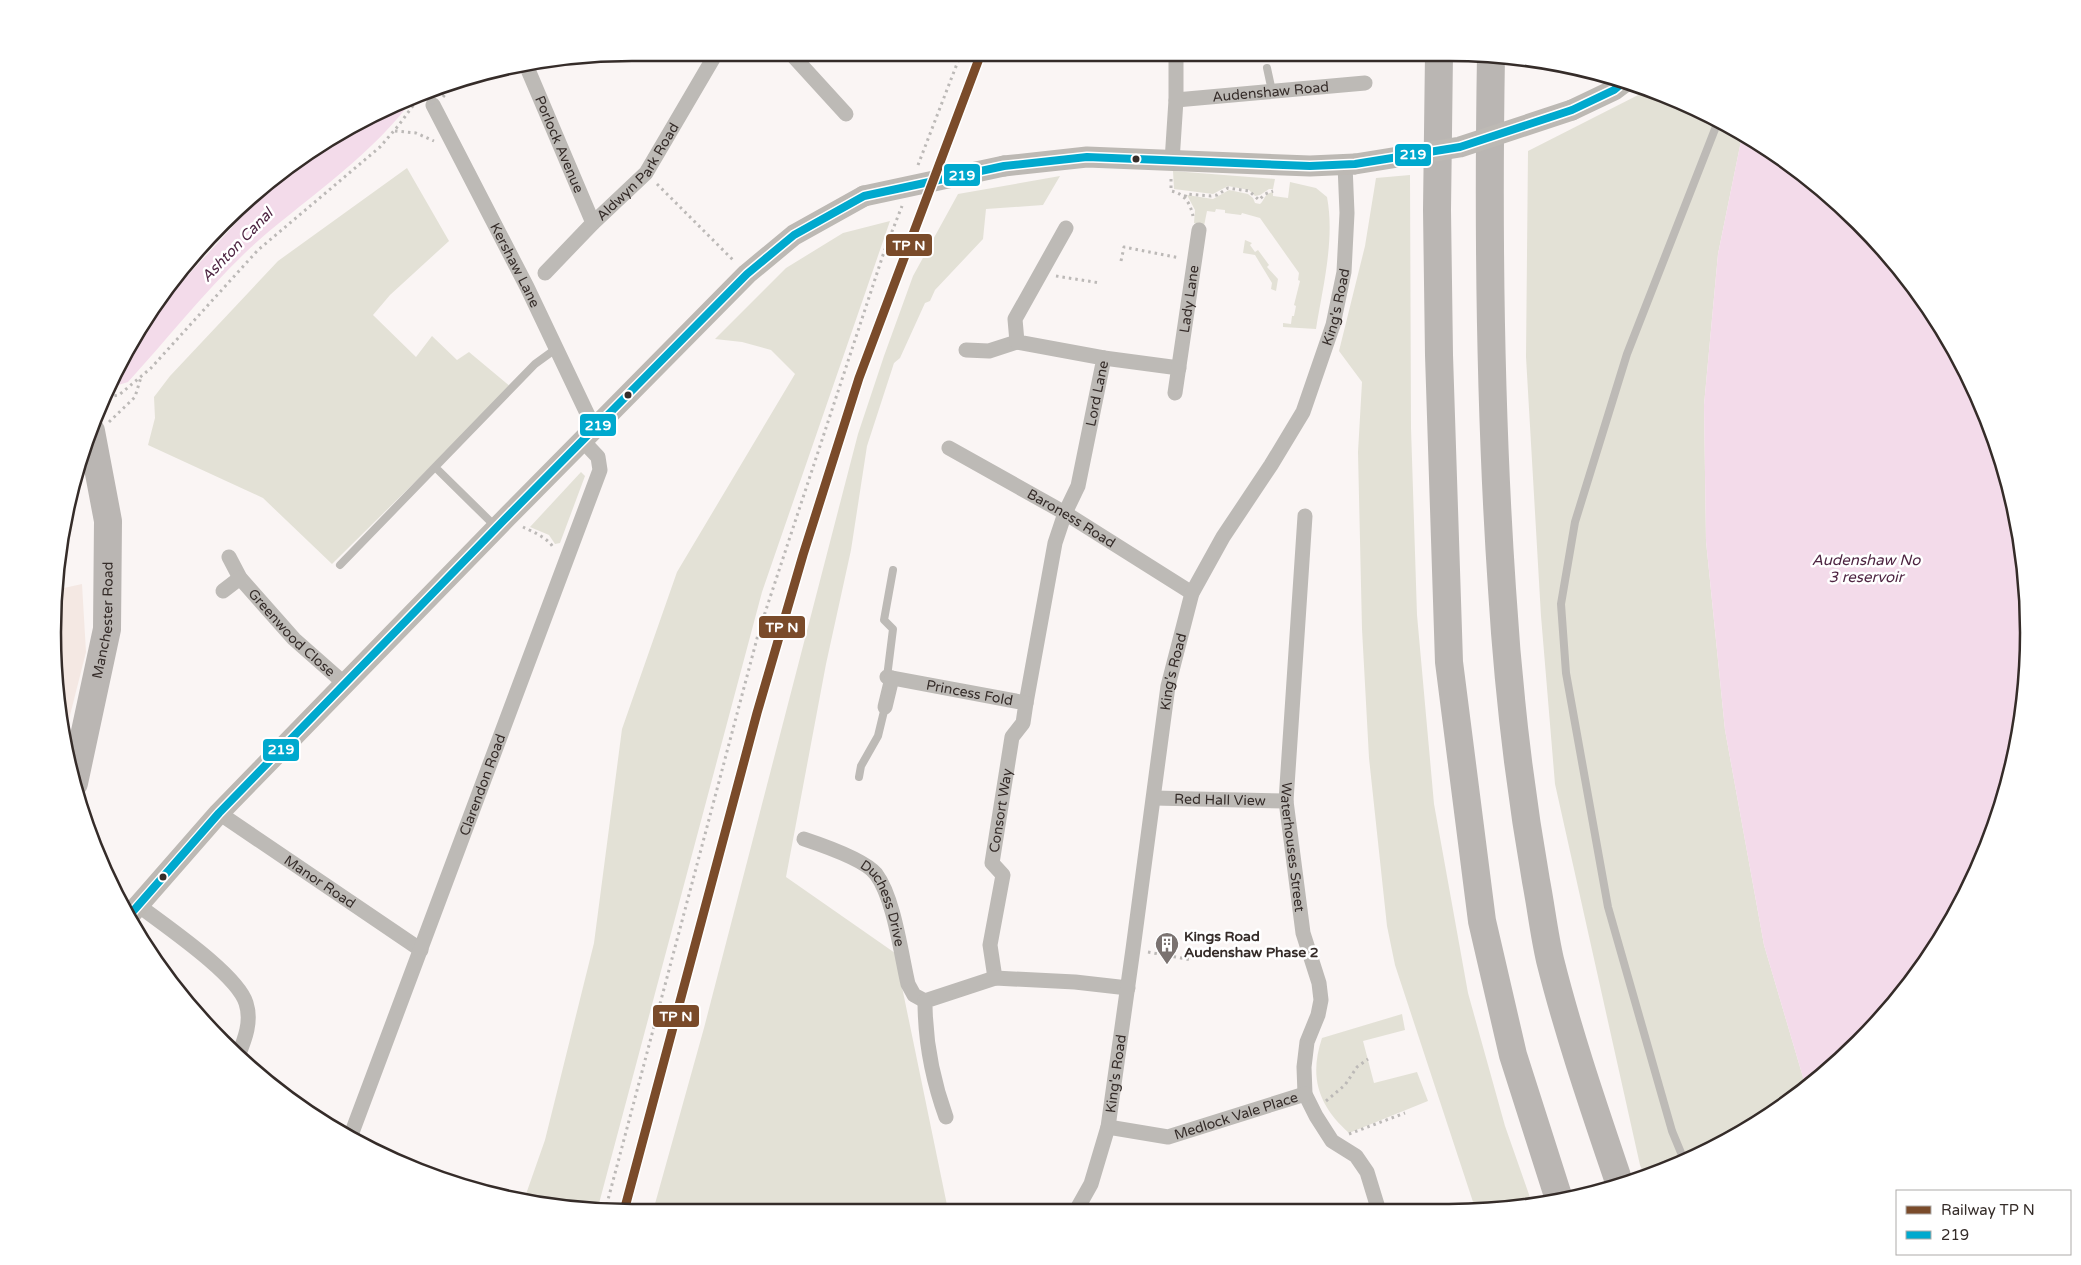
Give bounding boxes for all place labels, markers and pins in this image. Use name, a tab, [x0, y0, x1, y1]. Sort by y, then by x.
unlabelled marker	[1131, 154, 1141, 164]
unlabelled marker	[623, 390, 633, 400]
unlabelled marker	[158, 872, 168, 882]
place label: Kings Road Audenshaw Phase 2	[1184, 928, 1319, 961]
building icon: Kings Road Audenshaw Phase 2	[1154, 931, 1180, 965]

